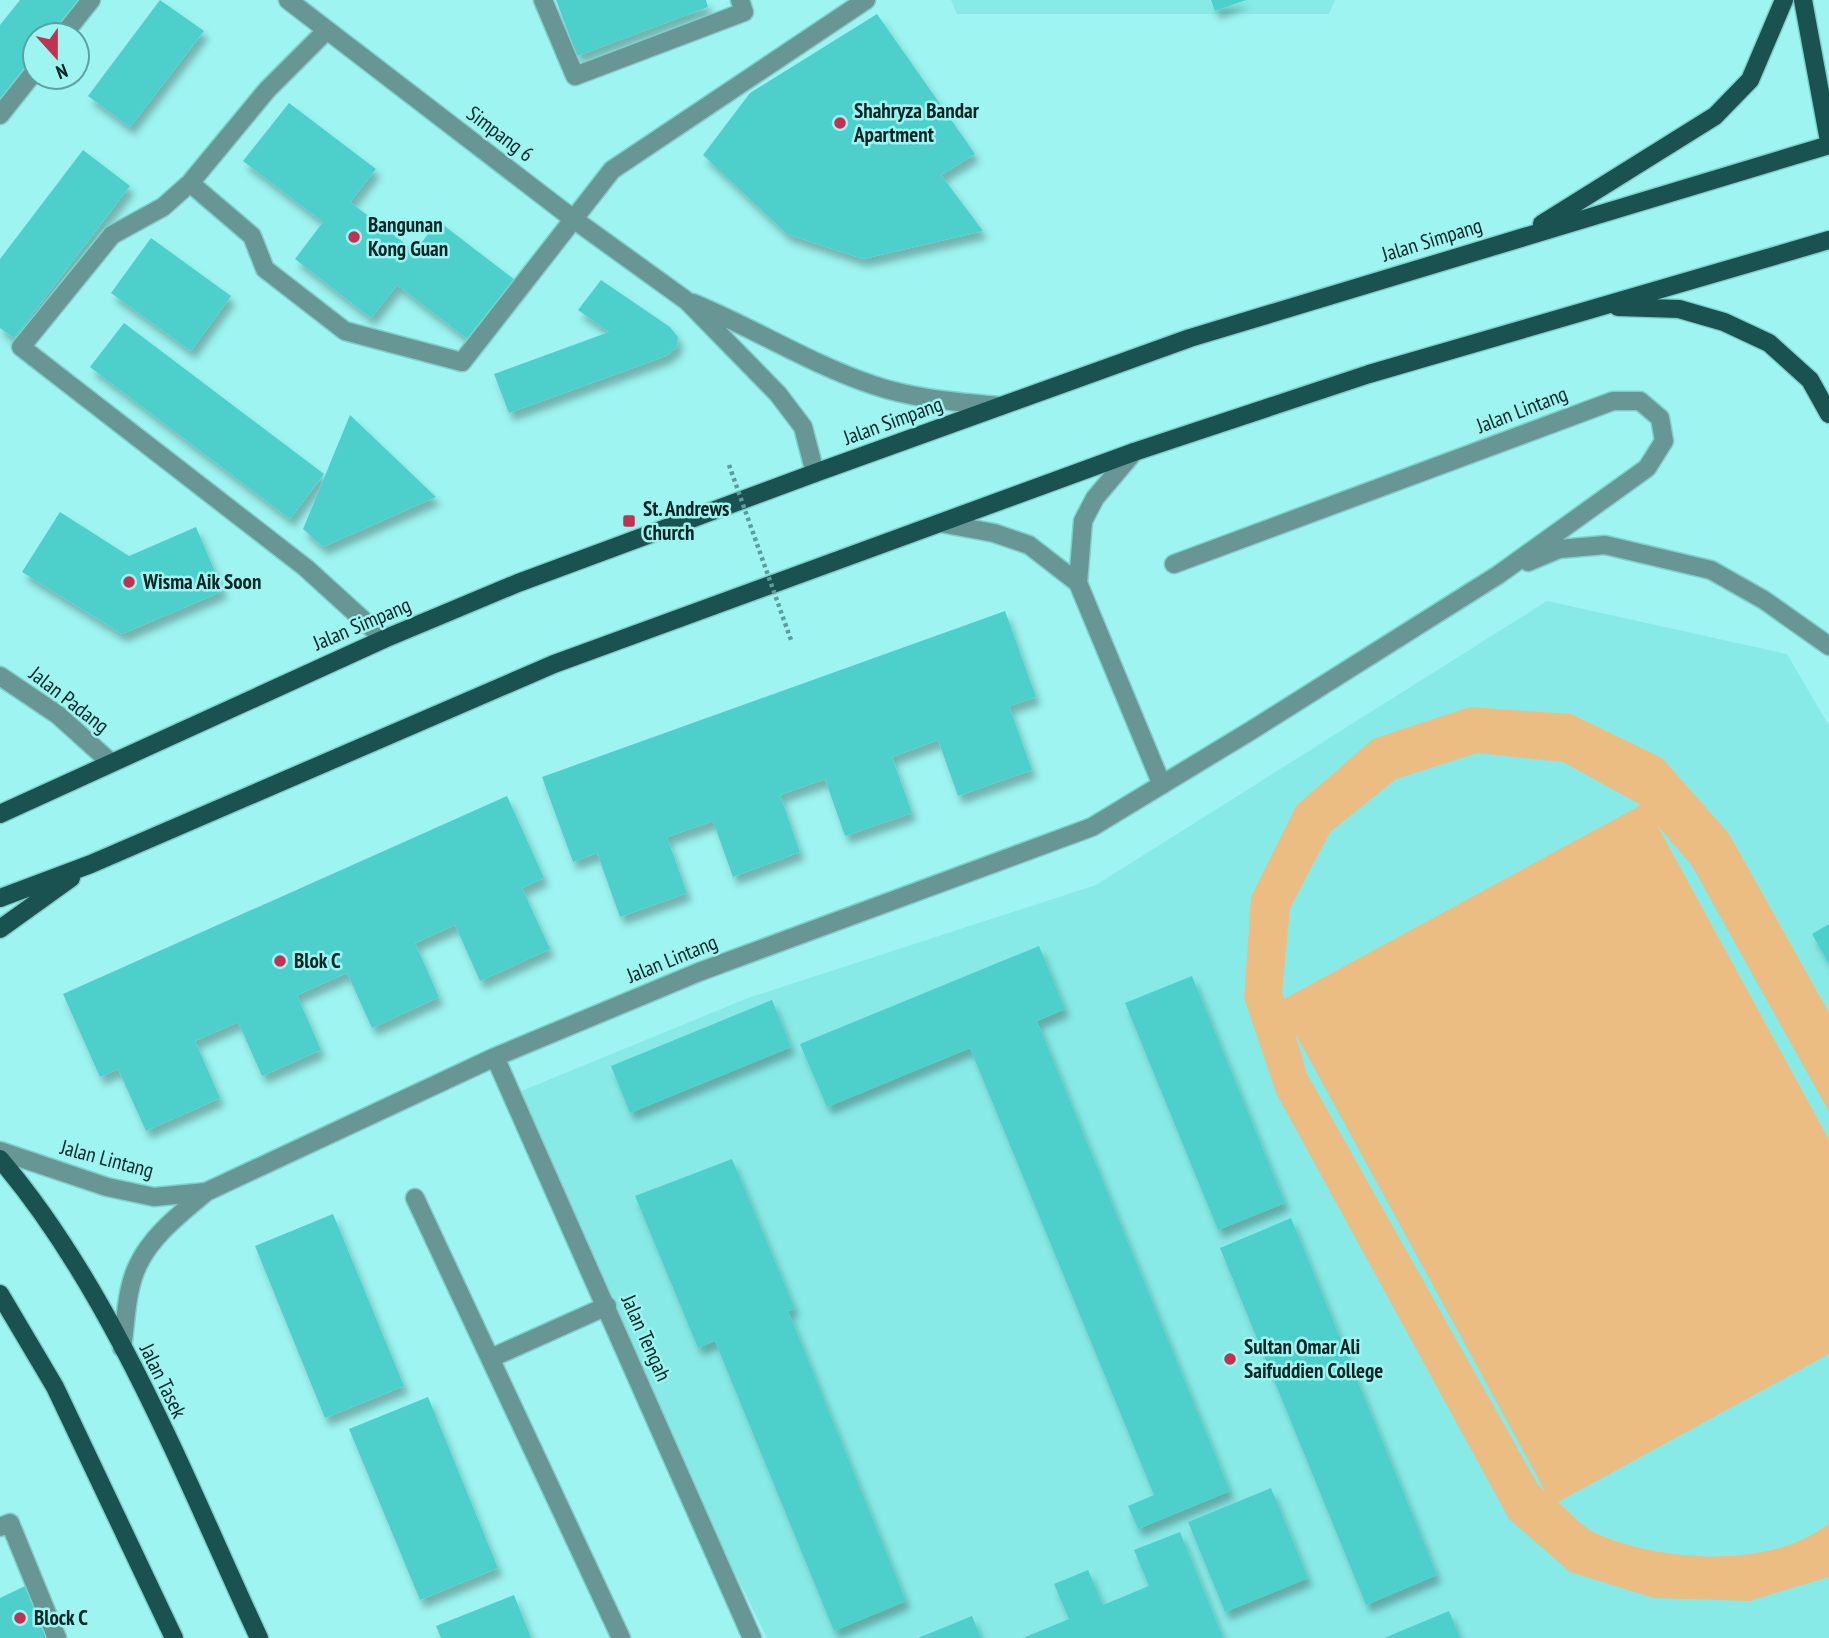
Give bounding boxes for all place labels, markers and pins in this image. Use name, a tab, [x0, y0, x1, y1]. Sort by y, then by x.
place label: Shahryza Bandar Apartment	[853, 97, 980, 148]
marker: Shahryza Bandar Apartment	[832, 115, 848, 131]
place label: Bangunan Kong Guan	[368, 211, 448, 262]
marker: Bangunan Kong Guan	[346, 229, 362, 245]
place label: St. Andrews Church	[643, 495, 729, 546]
marker: St. Andrews Church	[621, 513, 637, 529]
place label: Wisma Aik Soon	[142, 568, 261, 595]
marker: Wisma Aik Soon	[121, 574, 137, 590]
place label: Blok C	[294, 947, 341, 974]
marker: Blok C	[272, 953, 288, 969]
place label: Sultan Omar Ali Saifuddien College	[1244, 1333, 1383, 1384]
marker: Sultan Omar Ali Saifuddien College	[1222, 1351, 1238, 1367]
place label: Block C	[34, 1604, 88, 1631]
marker: Block C	[12, 1610, 28, 1626]

